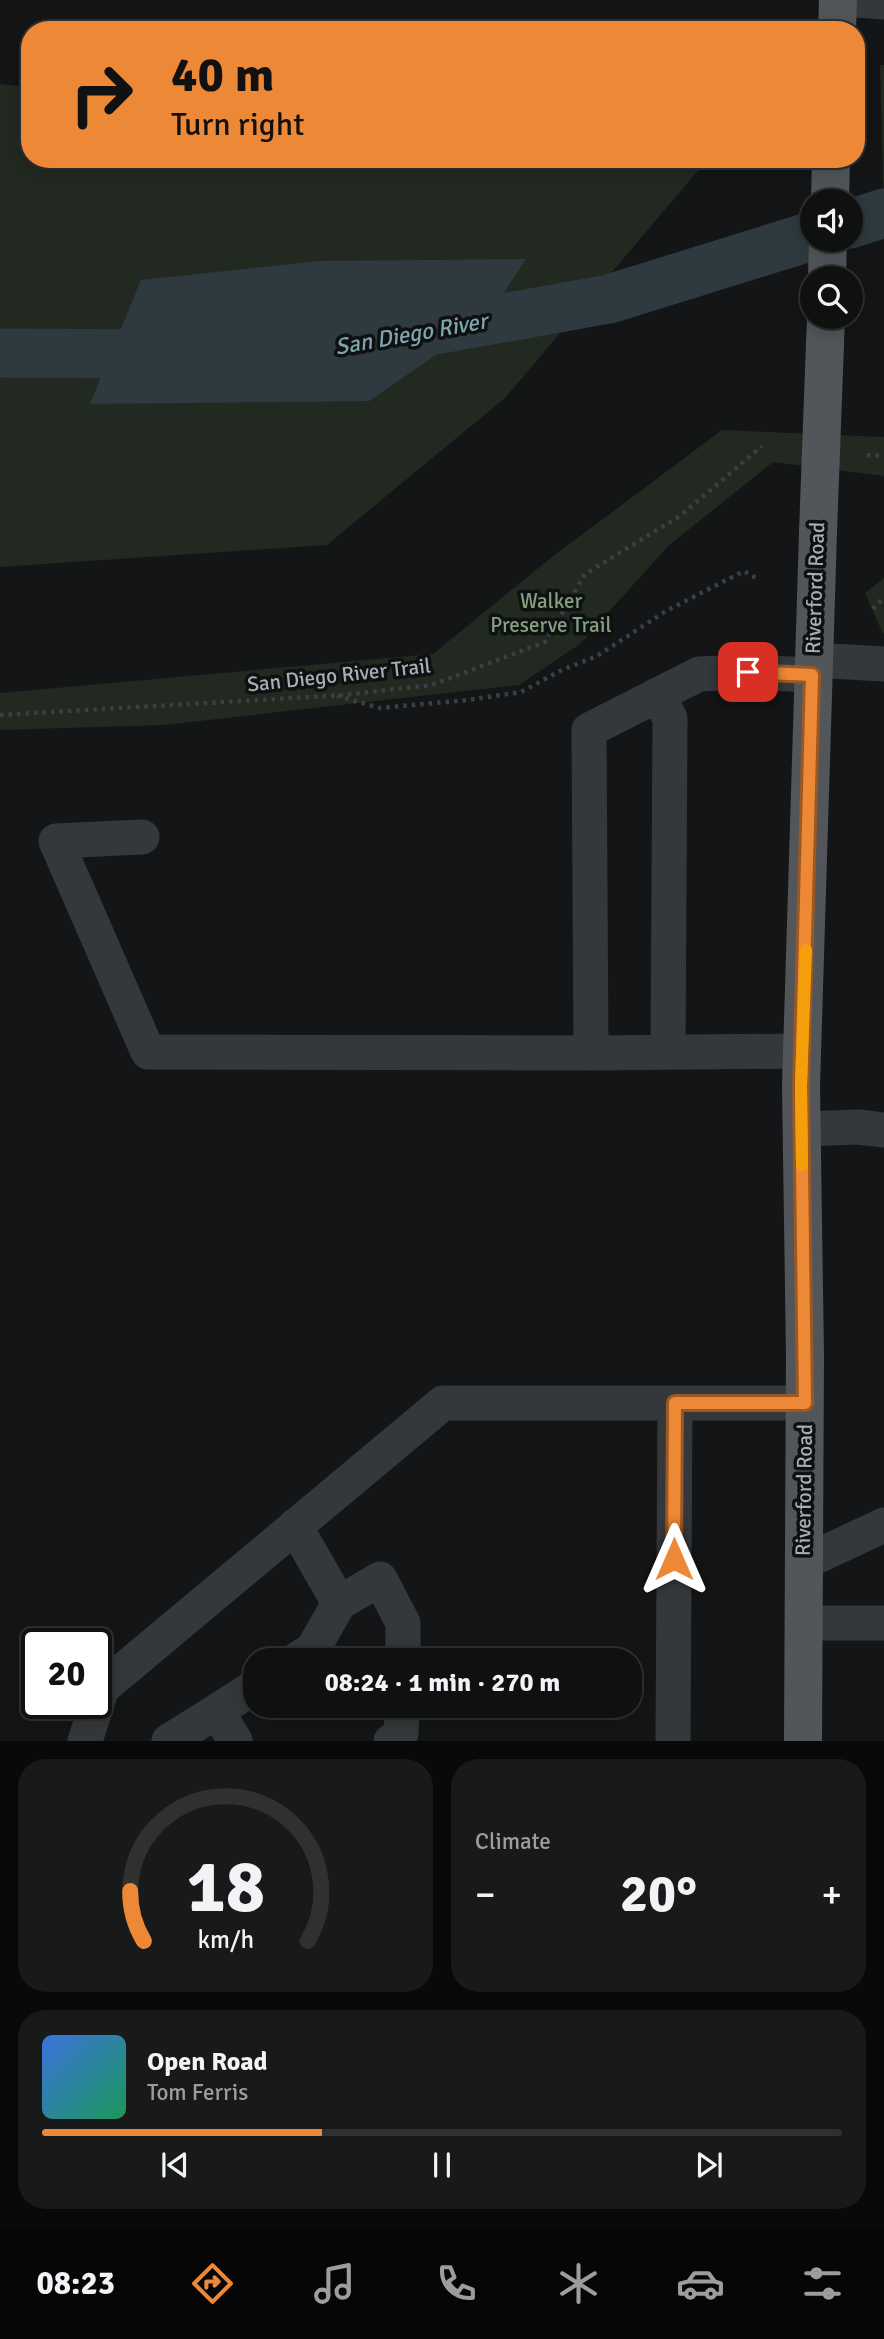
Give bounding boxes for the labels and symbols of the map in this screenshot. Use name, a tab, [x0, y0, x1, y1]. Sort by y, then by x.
water label: San Diego River	[333, 306, 493, 362]
street label: Riverford Road	[800, 521, 830, 655]
park label: Walker Preserve Trail	[490, 588, 612, 638]
pin	[718, 642, 778, 702]
street label: San Diego River Trail	[246, 652, 432, 698]
street label: Riverford Road	[790, 1424, 818, 1556]
position arrow	[637, 1522, 711, 1596]
speed limit sign: 20	[21, 1628, 112, 1719]

